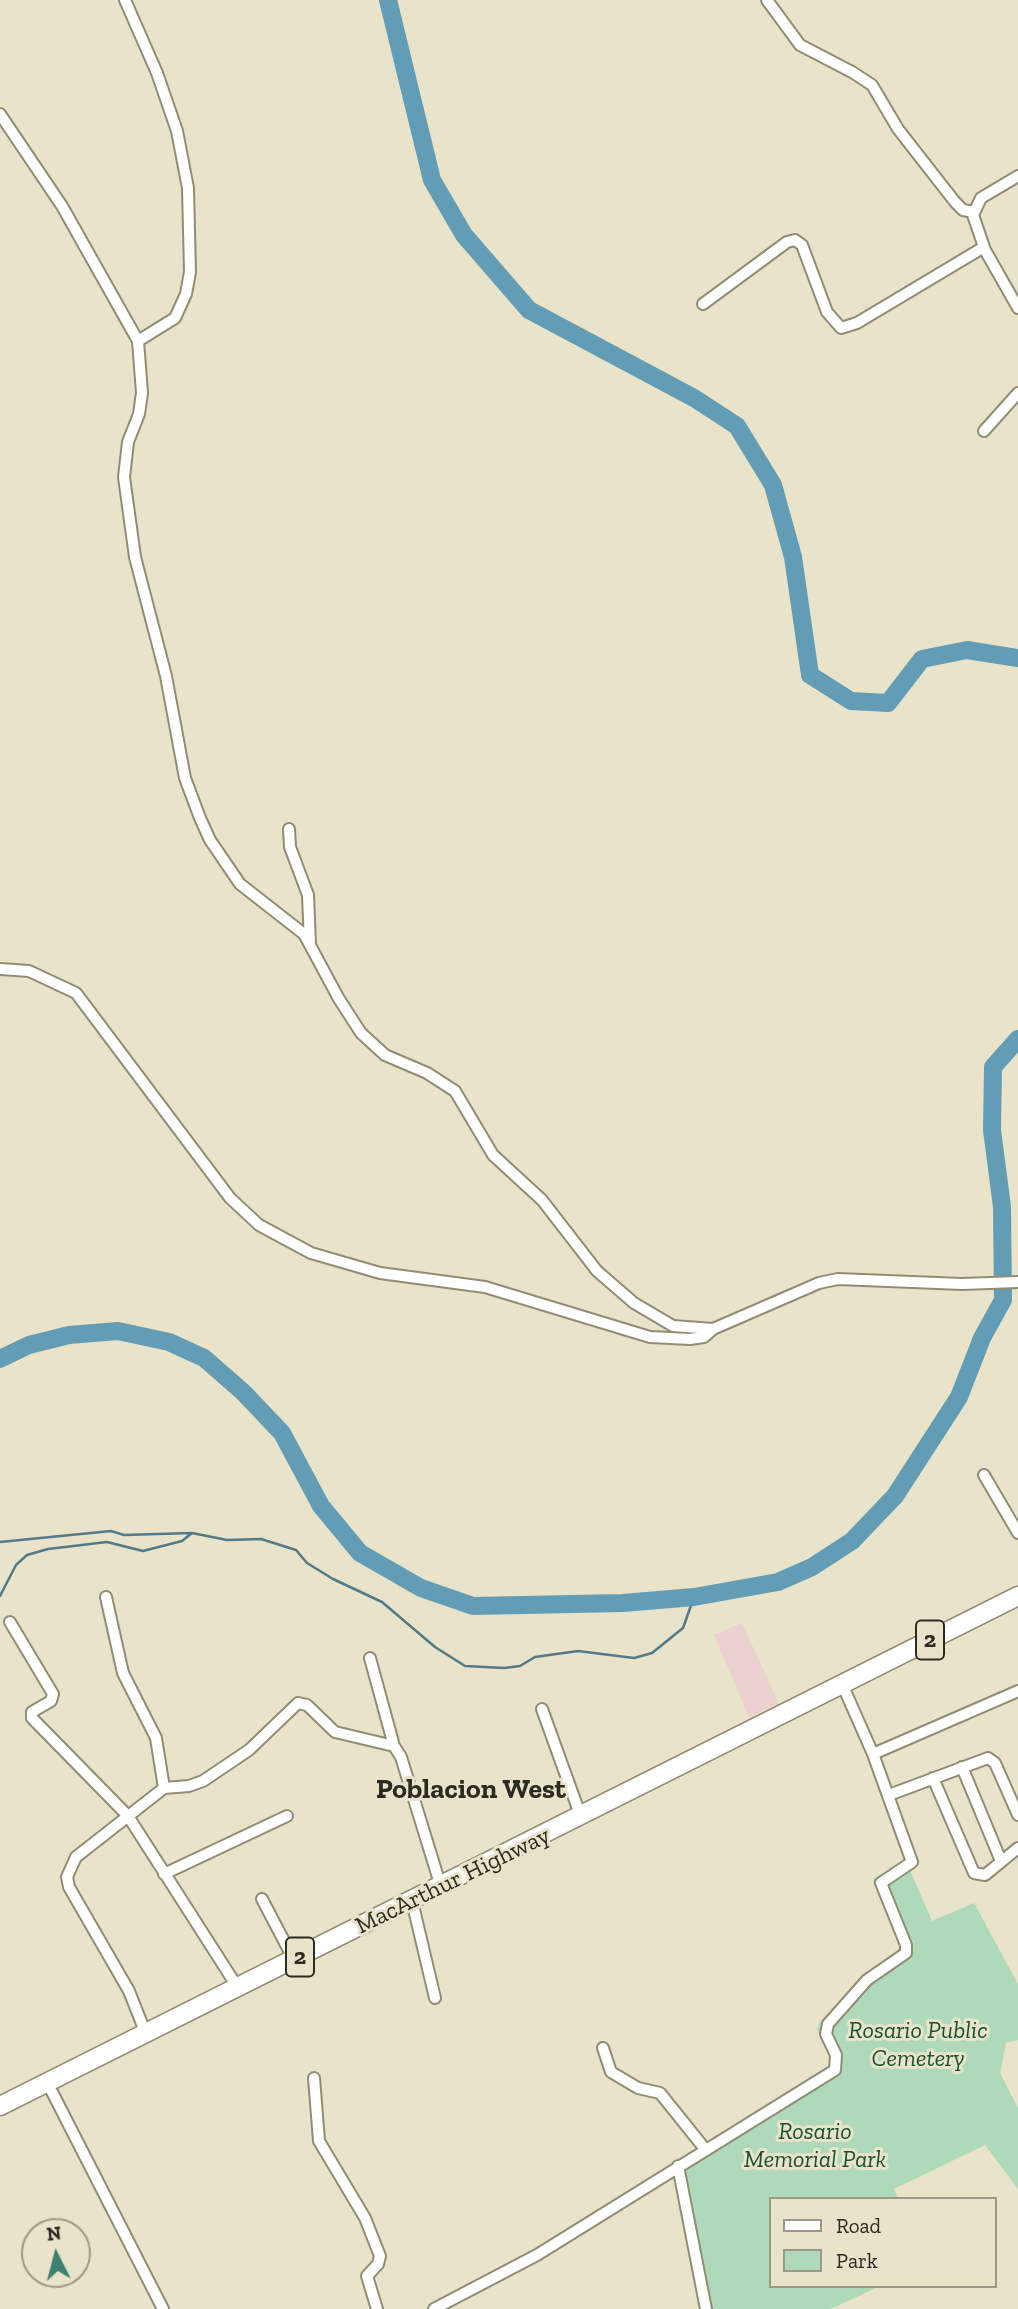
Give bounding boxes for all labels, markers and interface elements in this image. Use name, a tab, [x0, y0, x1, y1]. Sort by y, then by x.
road number: 2	[916, 1620, 944, 1660]
district label: Poblacion West	[376, 1773, 566, 1807]
street label: MacArthur Highway	[351, 1821, 555, 1941]
road number: 2	[286, 1938, 314, 1976]
park label: Rosario Public Cemetery	[848, 2017, 988, 2073]
park label: Rosario Memorial Park	[744, 2118, 886, 2174]
legend	[769, 2197, 997, 2288]
text: Road	[836, 2213, 881, 2238]
north arrow	[21, 2218, 91, 2288]
text: N	[46, 2221, 62, 2246]
text: Park	[836, 2248, 878, 2273]

